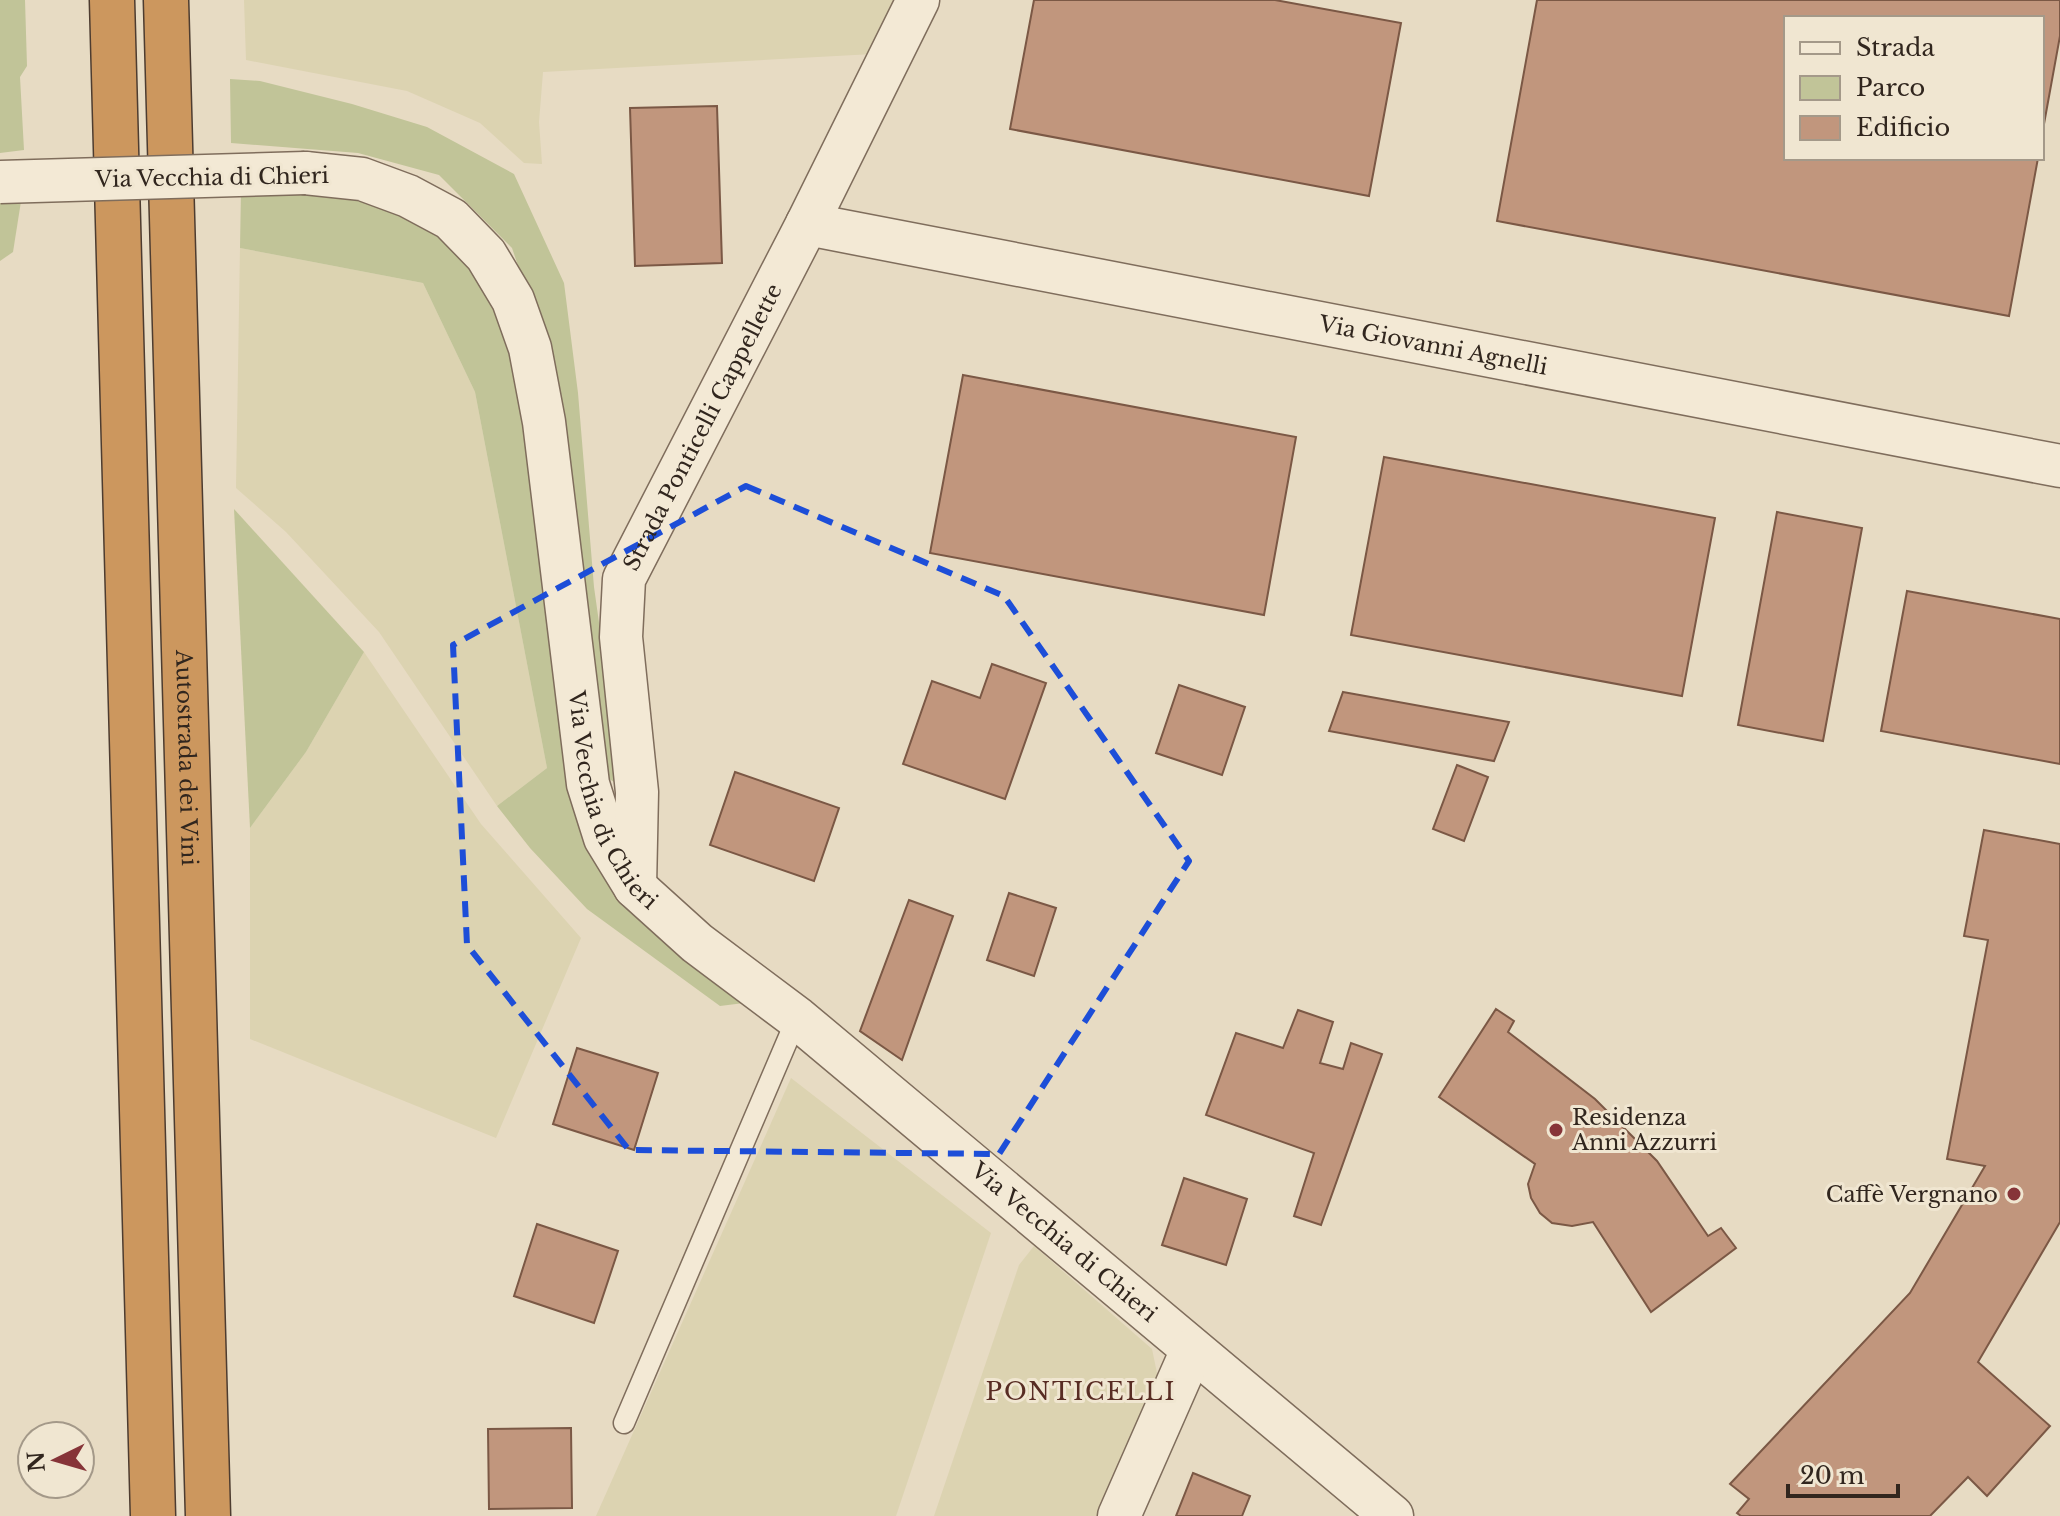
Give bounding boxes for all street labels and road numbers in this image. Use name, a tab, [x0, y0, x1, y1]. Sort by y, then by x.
street label: Via Vecchia di Chieri	[94, 162, 330, 193]
street label: Strada Ponticelli Cappellette	[618, 279, 788, 575]
street label: Via Giovanni Agnelli	[1316, 310, 1550, 381]
street label: Autostrada dei Vini	[170, 648, 203, 867]
street label: Via Vecchia di Chieri	[563, 688, 664, 915]
street label: Via Vecchia di Chieri	[965, 1156, 1163, 1328]

